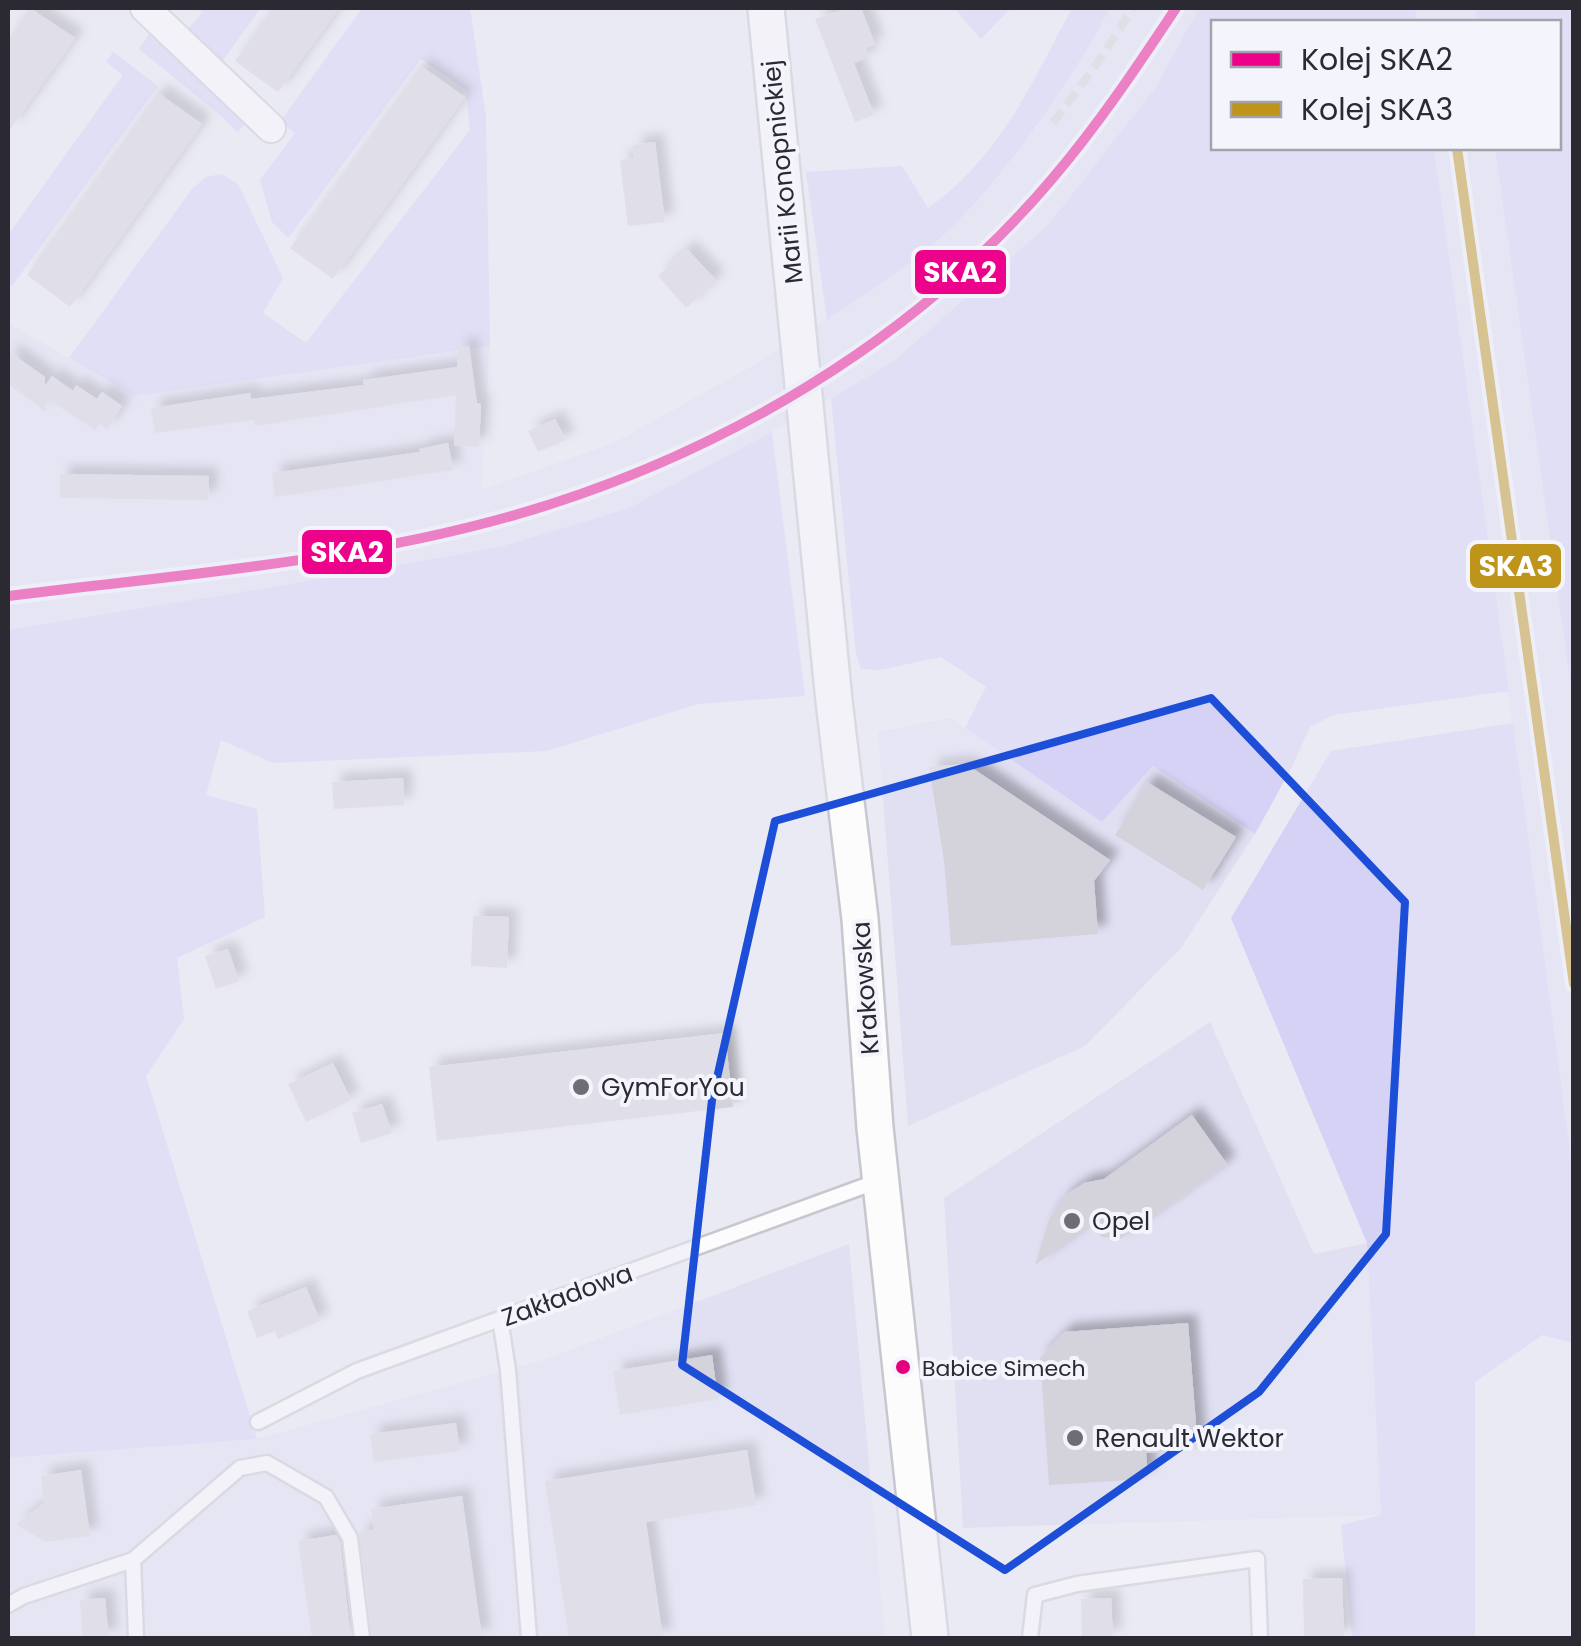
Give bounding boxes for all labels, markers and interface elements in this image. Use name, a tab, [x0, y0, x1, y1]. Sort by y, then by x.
legend	[1211, 20, 1561, 150]
text: Kolej SKA2	[1301, 38, 1453, 81]
street label: Marii Konopnickiej	[753, 58, 812, 285]
text: Kolej SKA3	[1301, 88, 1453, 131]
line badge: SKA2	[913, 248, 1008, 296]
text: SKA2	[923, 253, 997, 292]
line badge: SKA2	[300, 528, 394, 576]
text: SKA2	[310, 533, 384, 572]
line badge: SKA3	[1468, 542, 1563, 590]
text: SKA3	[1479, 547, 1553, 586]
street label: Krakowska	[843, 920, 888, 1056]
place label: GymForYou	[601, 1070, 745, 1105]
marker: GymForYou	[570, 1076, 592, 1098]
place label: Opel	[1092, 1204, 1150, 1239]
marker: Opel	[1061, 1210, 1083, 1232]
street label: Zakładowa	[497, 1256, 637, 1335]
place label: Babice Simech	[922, 1353, 1086, 1384]
marker: Babice Simech	[893, 1357, 913, 1377]
place label: Renault Wektor	[1095, 1421, 1284, 1456]
marker: Renault Wektor	[1064, 1427, 1086, 1449]

